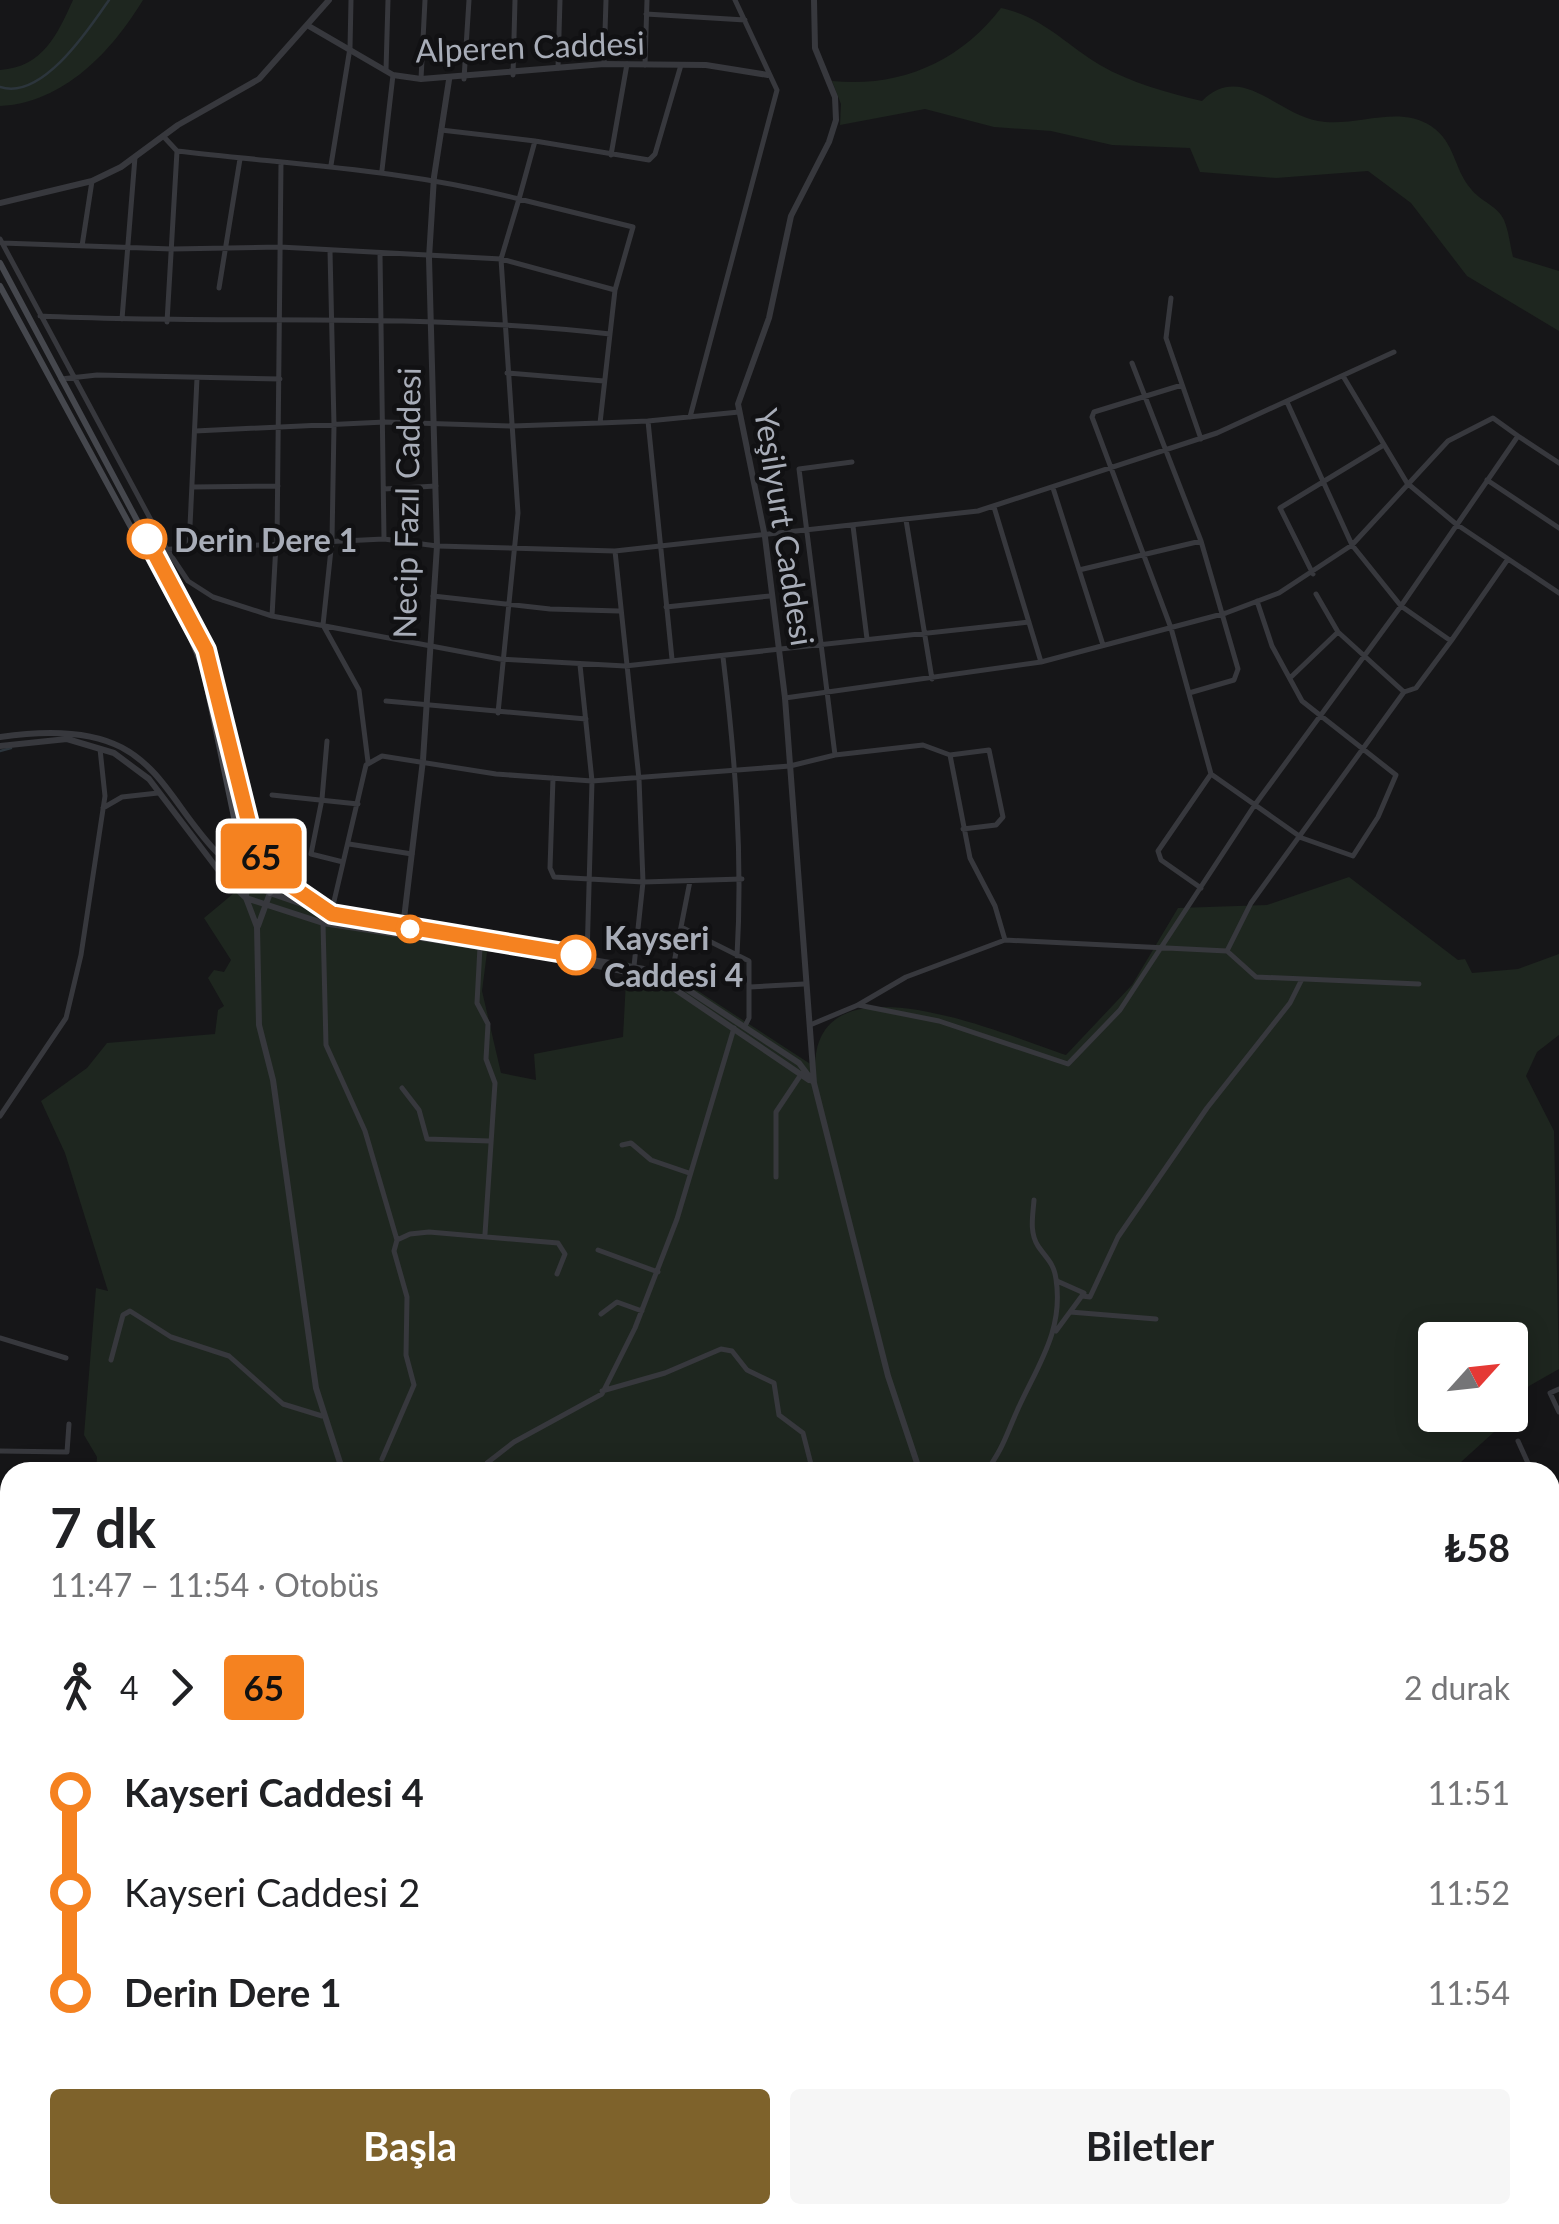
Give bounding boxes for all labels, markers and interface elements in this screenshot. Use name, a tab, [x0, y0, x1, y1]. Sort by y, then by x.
street label: Alperen Caddesi	[415, 23, 645, 69]
street label: Necip Fazıl Caddesi	[384, 367, 428, 639]
street label: Yeşilyurt Caddesi	[747, 406, 823, 648]
marker: Derin Dere 1	[128, 520, 166, 558]
place label: Derin Dere 1	[174, 520, 357, 559]
line badge: 65	[216, 824, 306, 888]
text: 65	[241, 835, 281, 877]
unlabelled marker	[397, 916, 423, 942]
place label: Kayseri Caddesi 4	[604, 918, 743, 994]
marker: Kayseri Caddesi 4	[557, 936, 595, 974]
north arrow	[1418, 1322, 1528, 1432]
map controls	[1418, 1322, 1528, 1432]
text: 7 dk	[50, 1494, 156, 1560]
text: ₺58	[1444, 1524, 1510, 1570]
text: 11:47 – 11:54 · Otobüs	[50, 1565, 379, 1604]
icon: walk	[50, 1660, 105, 1715]
icon: forward	[154, 1660, 209, 1715]
text: 65	[244, 1666, 284, 1708]
text: 4	[120, 1668, 139, 1707]
text: 2 durak	[1404, 1668, 1510, 1707]
text: Kayseri Caddesi 4	[124, 1769, 424, 1815]
text: 11:51	[1428, 1773, 1510, 1812]
text: Kayseri Caddesi 2	[124, 1869, 420, 1915]
text: 11:52	[1428, 1873, 1510, 1912]
text: Derin Dere 1	[124, 1969, 342, 2015]
text: 11:54	[1428, 1973, 1510, 2012]
button: Başla	[50, 2089, 770, 2204]
button: Biletler	[790, 2089, 1510, 2204]

